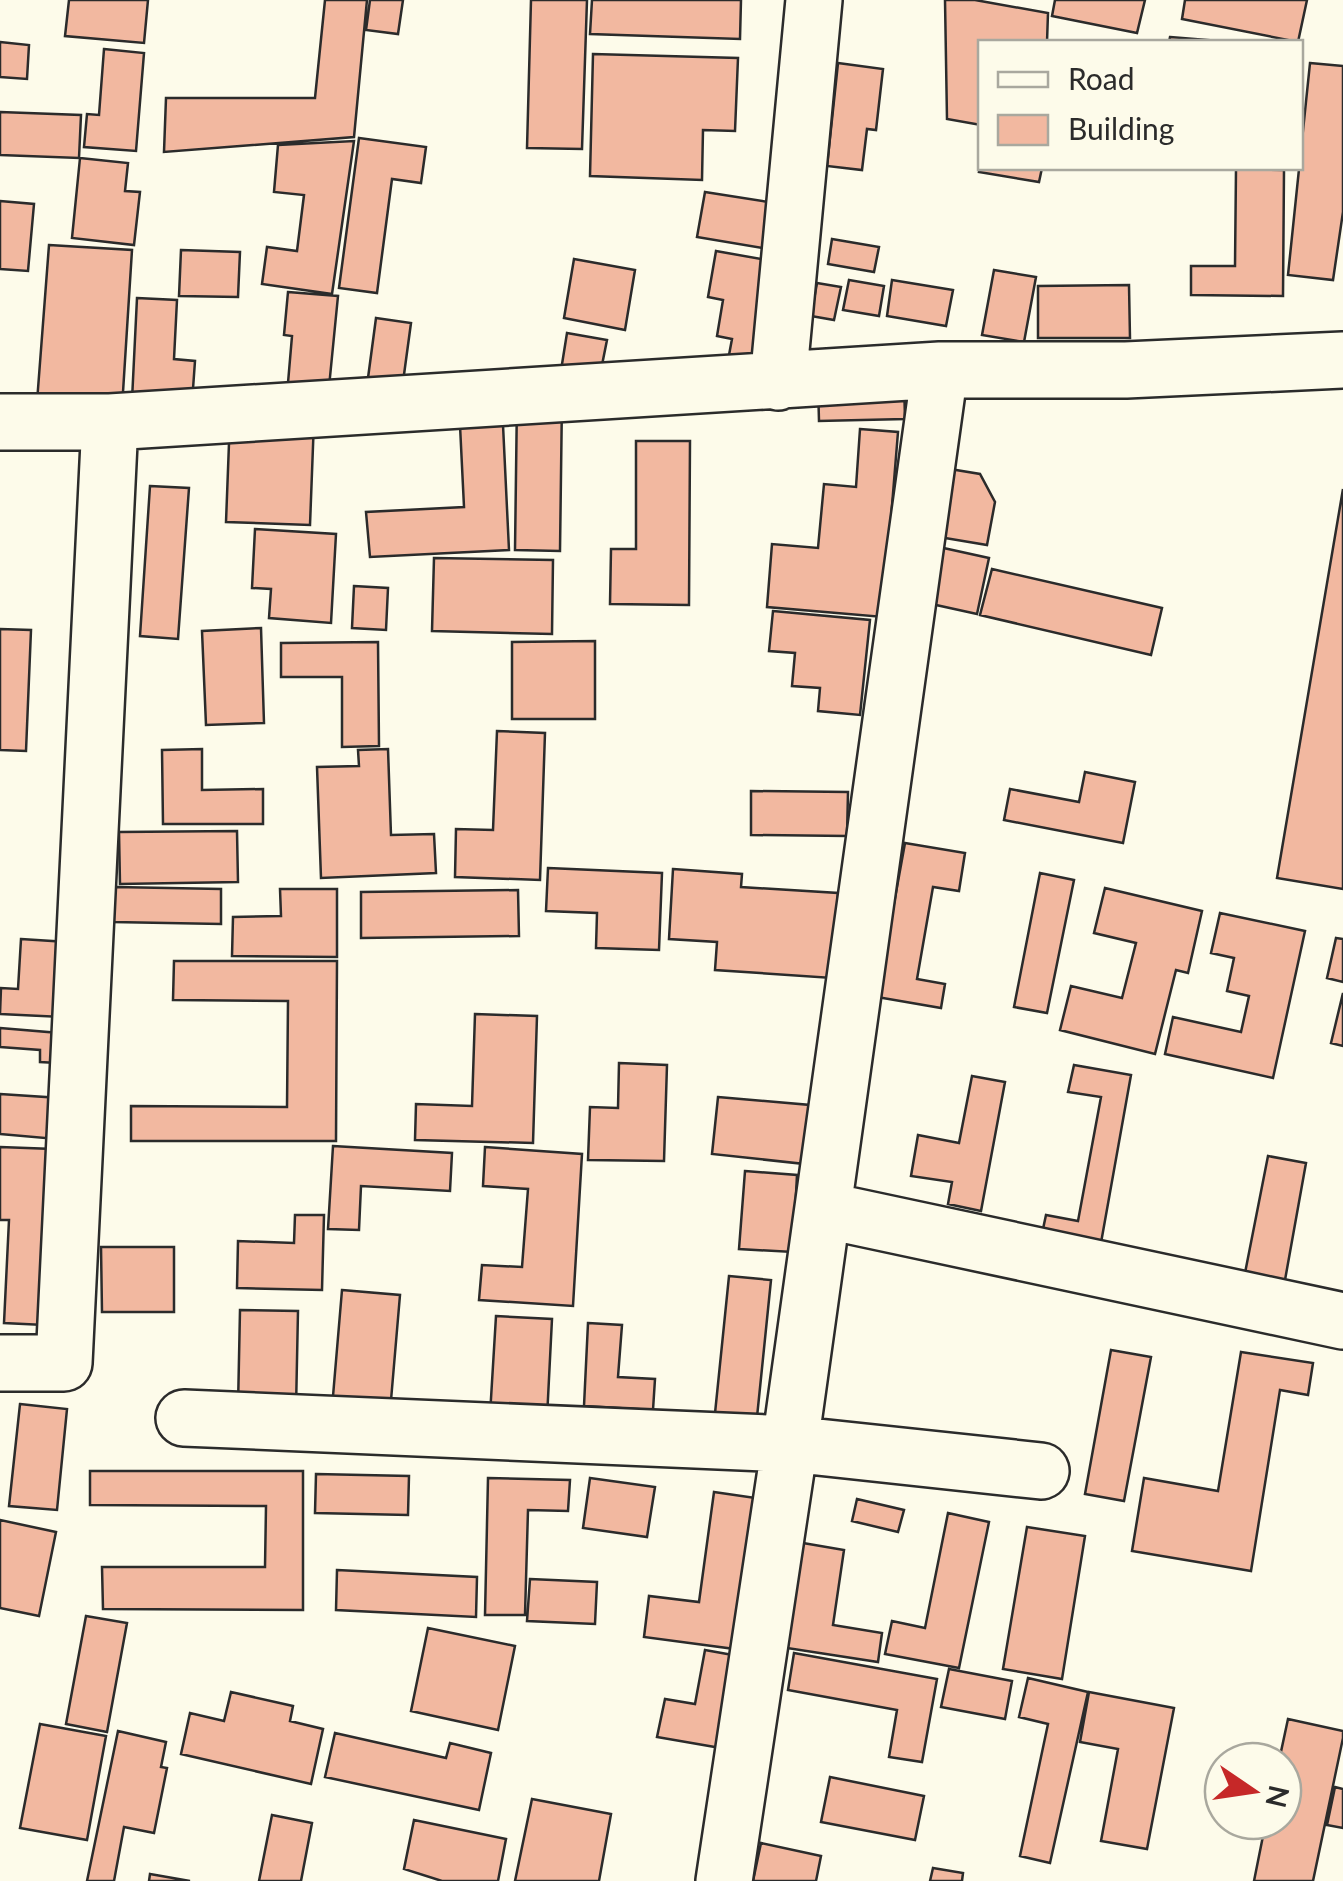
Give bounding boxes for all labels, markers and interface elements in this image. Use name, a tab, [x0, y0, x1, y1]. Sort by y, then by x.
legend	[978, 40, 1303, 170]
text: Road	[1068, 60, 1135, 96]
text: Building	[1068, 110, 1174, 146]
north arrow	[1203, 1741, 1303, 1841]
text: N	[1259, 1783, 1297, 1811]

